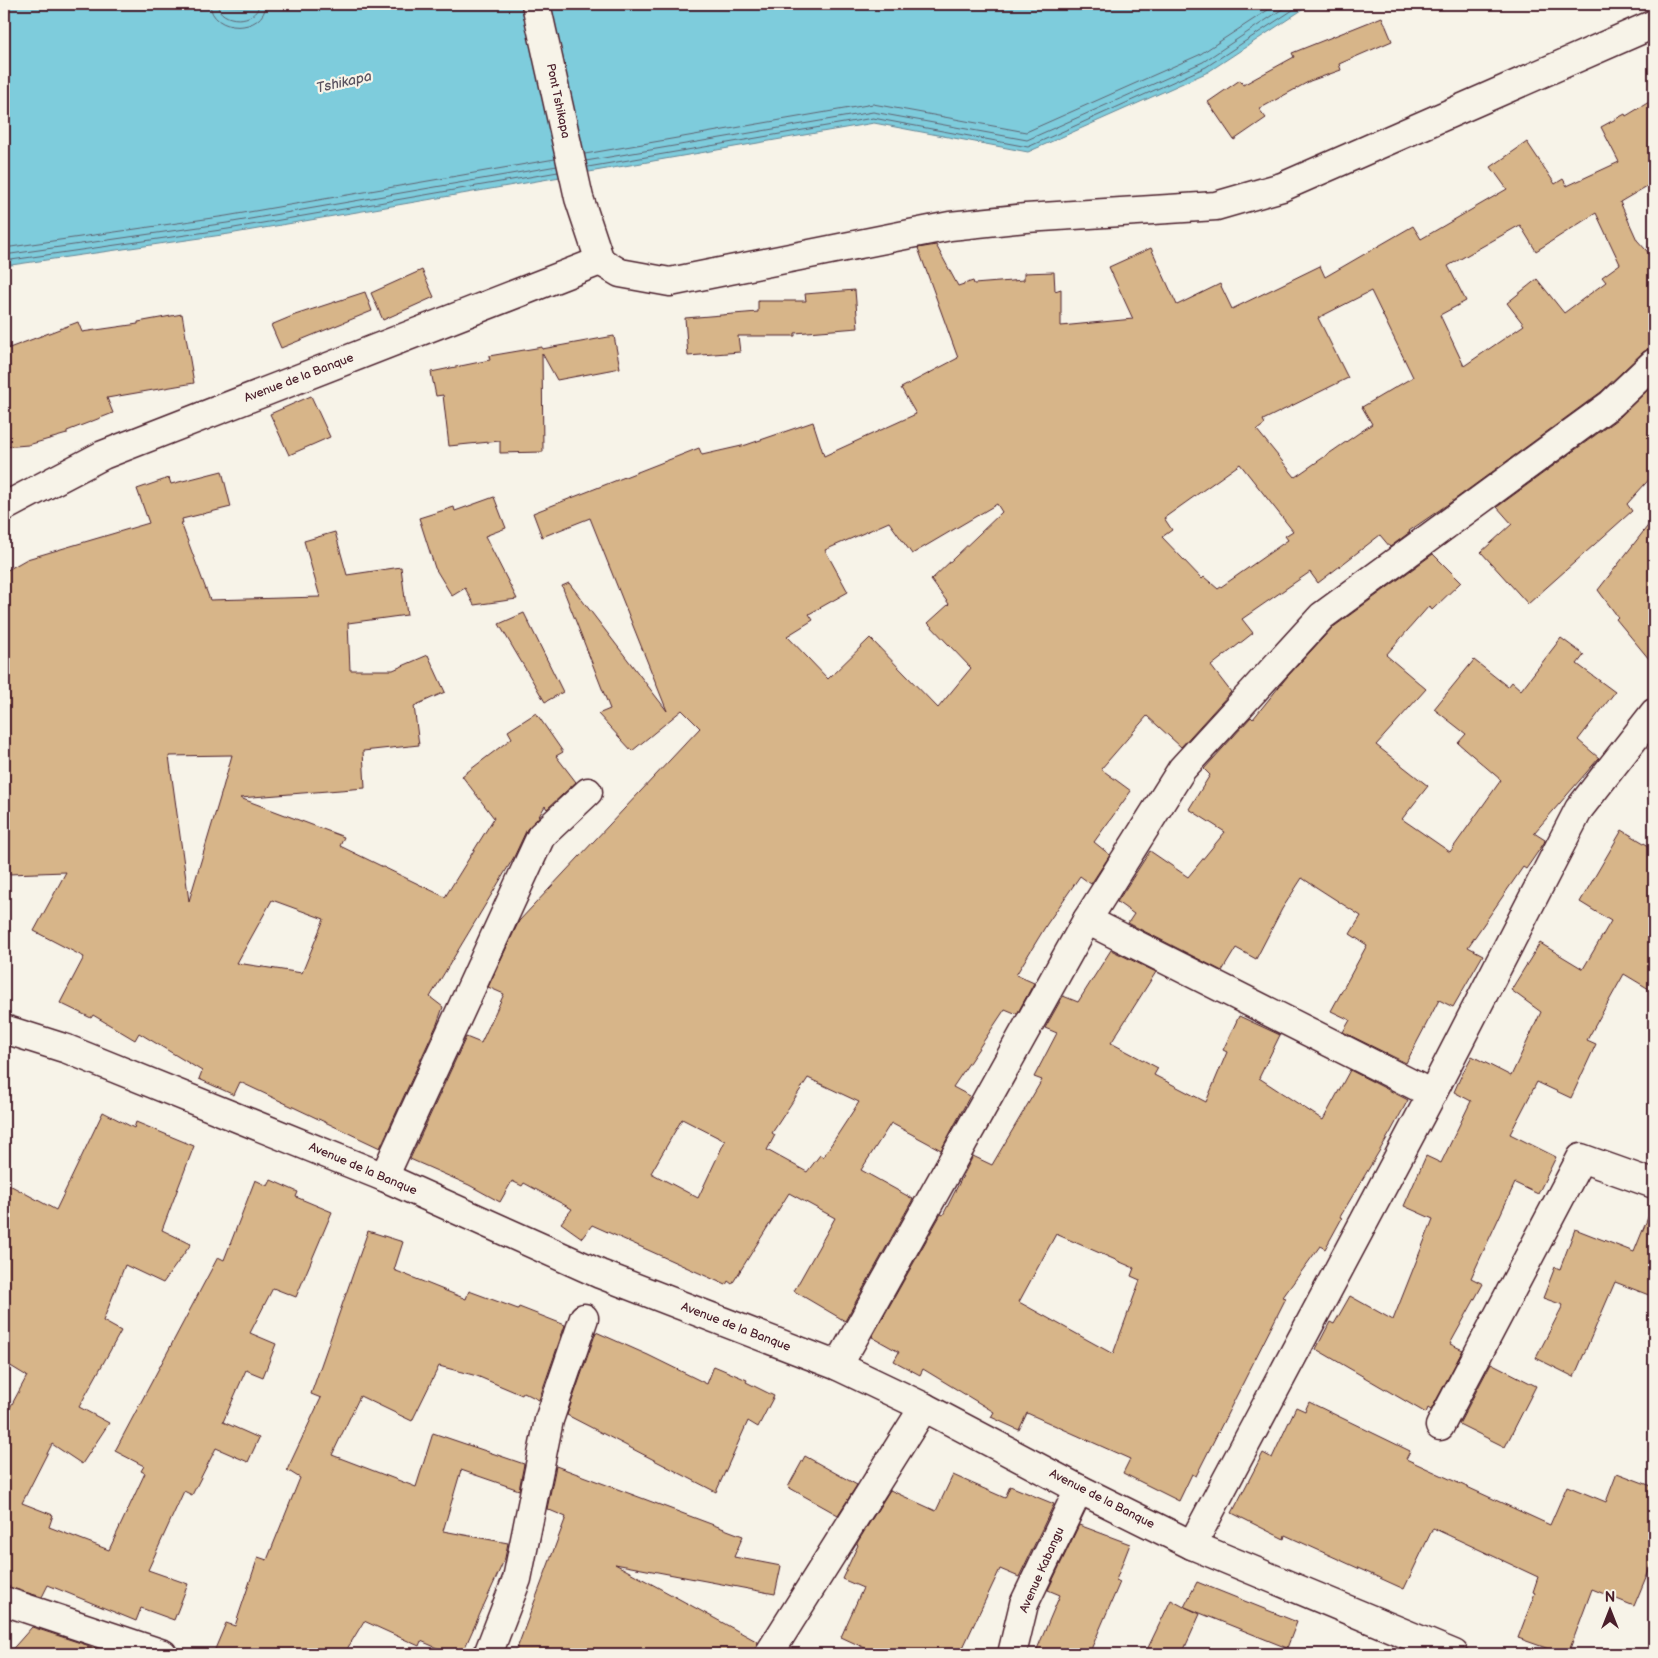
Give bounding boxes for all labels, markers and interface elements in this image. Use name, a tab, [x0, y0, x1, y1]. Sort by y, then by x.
street label: Pont Tshikapa	[543, 62, 573, 140]
water label: Tshikapa	[315, 67, 373, 97]
street label: Avenue de la Banque	[242, 350, 356, 406]
street label: Avenue de la Banque	[307, 1139, 419, 1199]
street label: Avenue de la Banque	[679, 1299, 793, 1355]
street label: Avenue de la Banque	[1047, 1466, 1157, 1532]
street label: Avenue Kabangu	[1016, 1525, 1068, 1615]
north arrow	[1586, 1586, 1636, 1636]
text: N	[1605, 1589, 1615, 1606]

